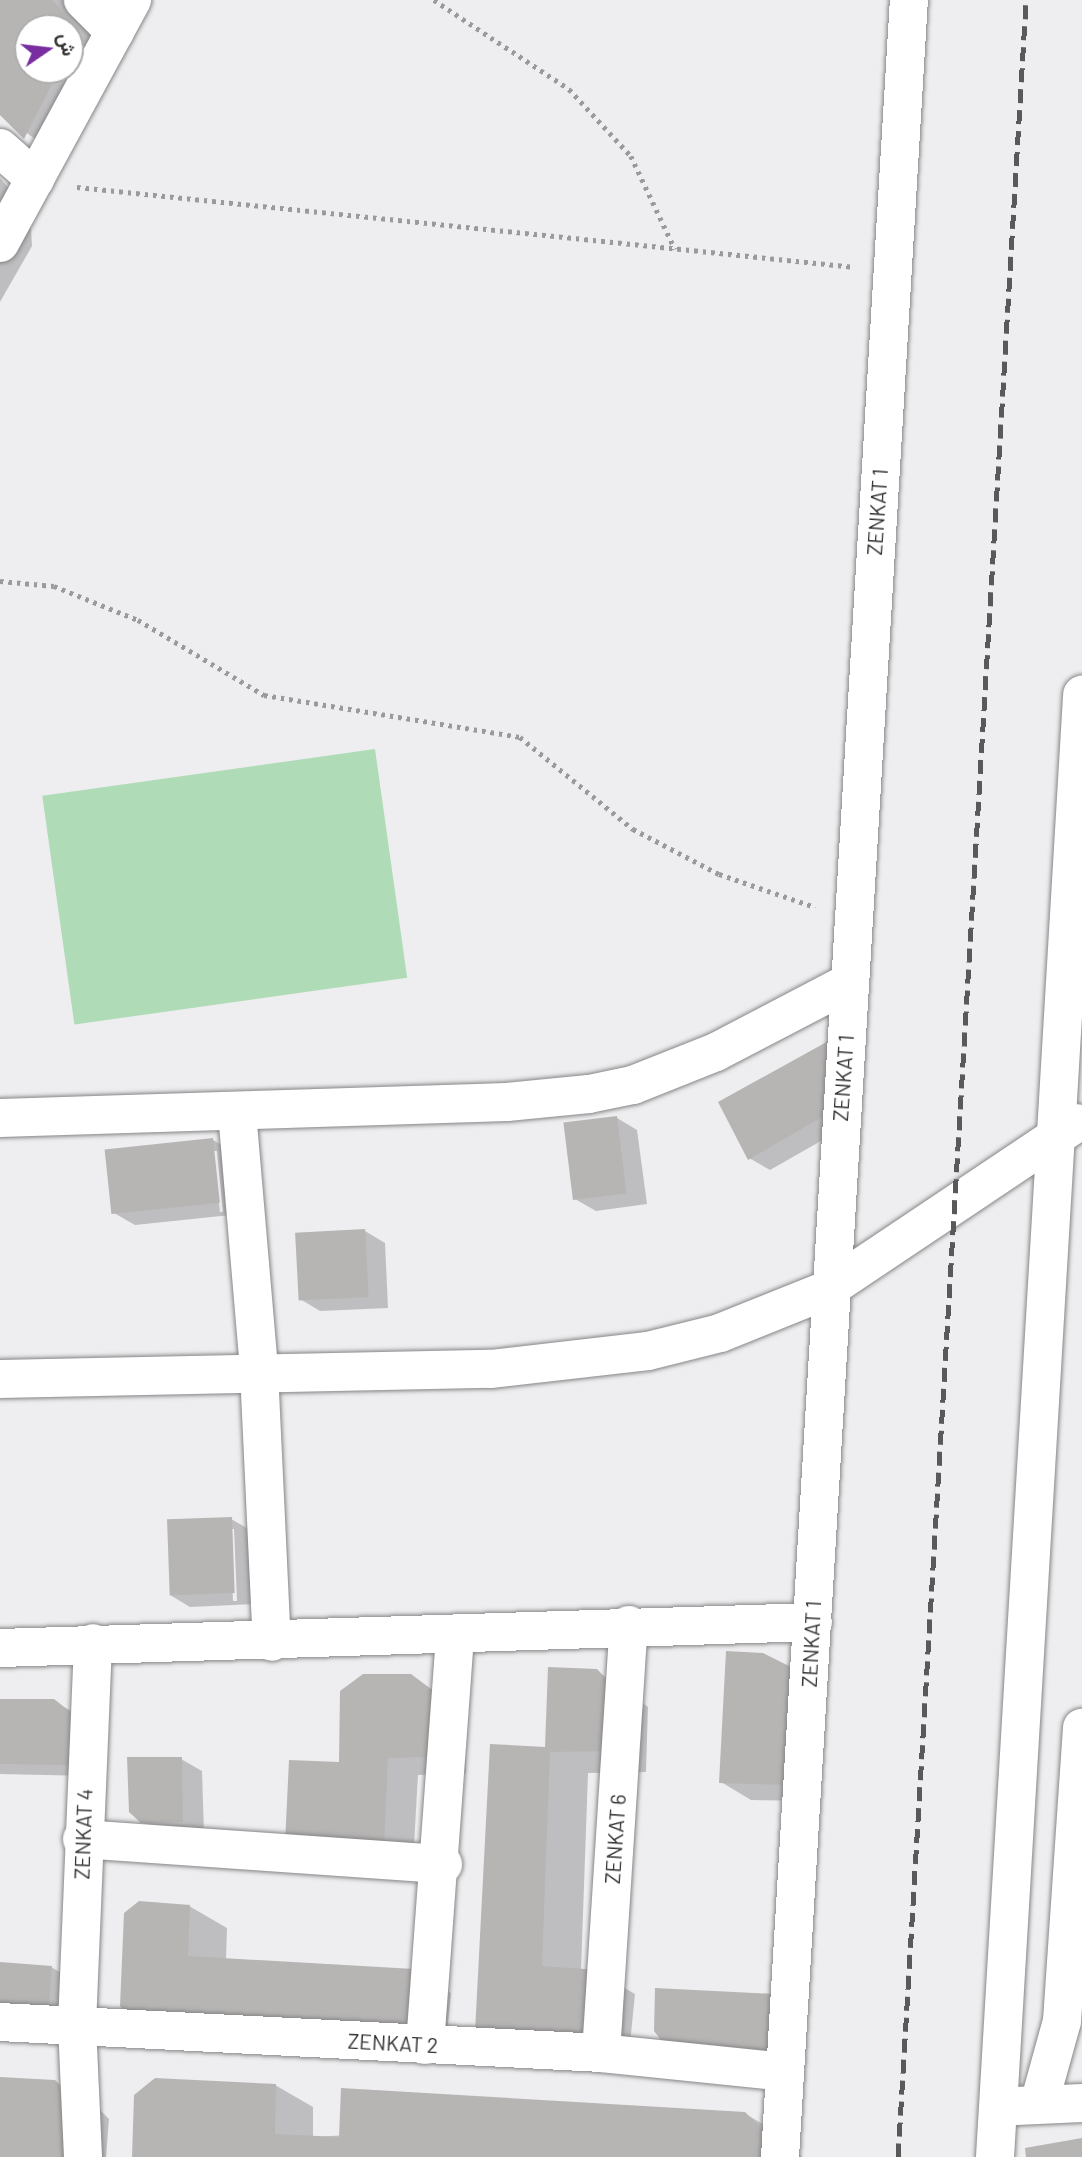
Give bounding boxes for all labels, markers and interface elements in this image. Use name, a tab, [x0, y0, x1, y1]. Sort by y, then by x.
north arrow	[14, 14, 84, 84]
text: ش	[54, 30, 82, 58]
street label: ZENKAT 1	[861, 468, 893, 556]
street label: ZENKAT 1	[827, 1034, 859, 1122]
street label: ZENKAT 1	[796, 1600, 826, 1688]
street label: ZENKAT 4	[69, 1788, 97, 1880]
street label: ZENKAT 6	[599, 1793, 631, 1885]
street label: ZENKAT 2	[347, 2028, 439, 2058]

